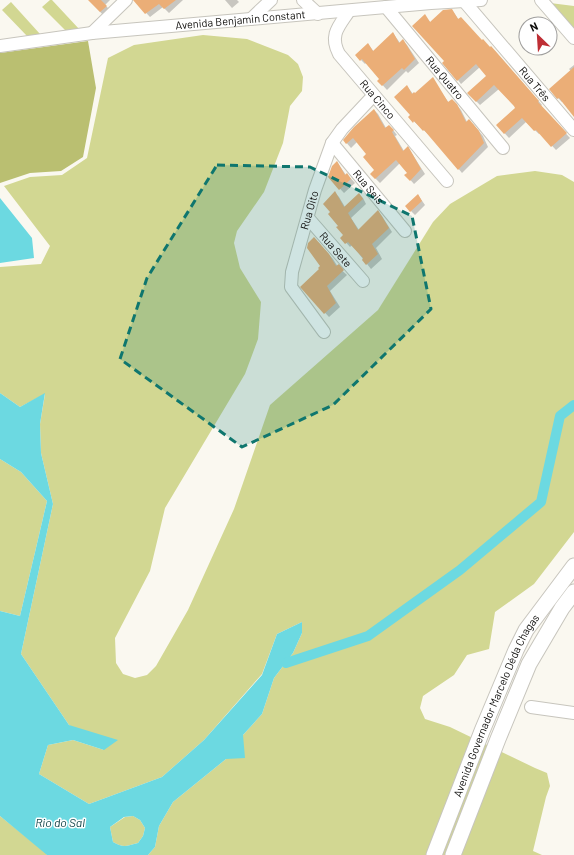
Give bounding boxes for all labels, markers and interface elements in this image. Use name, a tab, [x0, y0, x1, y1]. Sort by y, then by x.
street label: Avenida Benjamin Constant	[175, 7, 306, 32]
north arrow	[518, 16, 558, 56]
text: N	[527, 19, 540, 34]
street label: Rua Quatro	[423, 53, 467, 102]
street label: Rua Três	[517, 64, 553, 103]
street label: Rua Cinco	[358, 77, 398, 121]
street label: Rua Seis	[351, 167, 387, 206]
street label: Rua Oito	[297, 189, 321, 231]
street label: Rua Sete	[317, 229, 355, 270]
street label: Avenida Governador Marcelo Déda Chagas	[450, 611, 542, 799]
water label: Rio do Sal	[35, 815, 85, 829]

